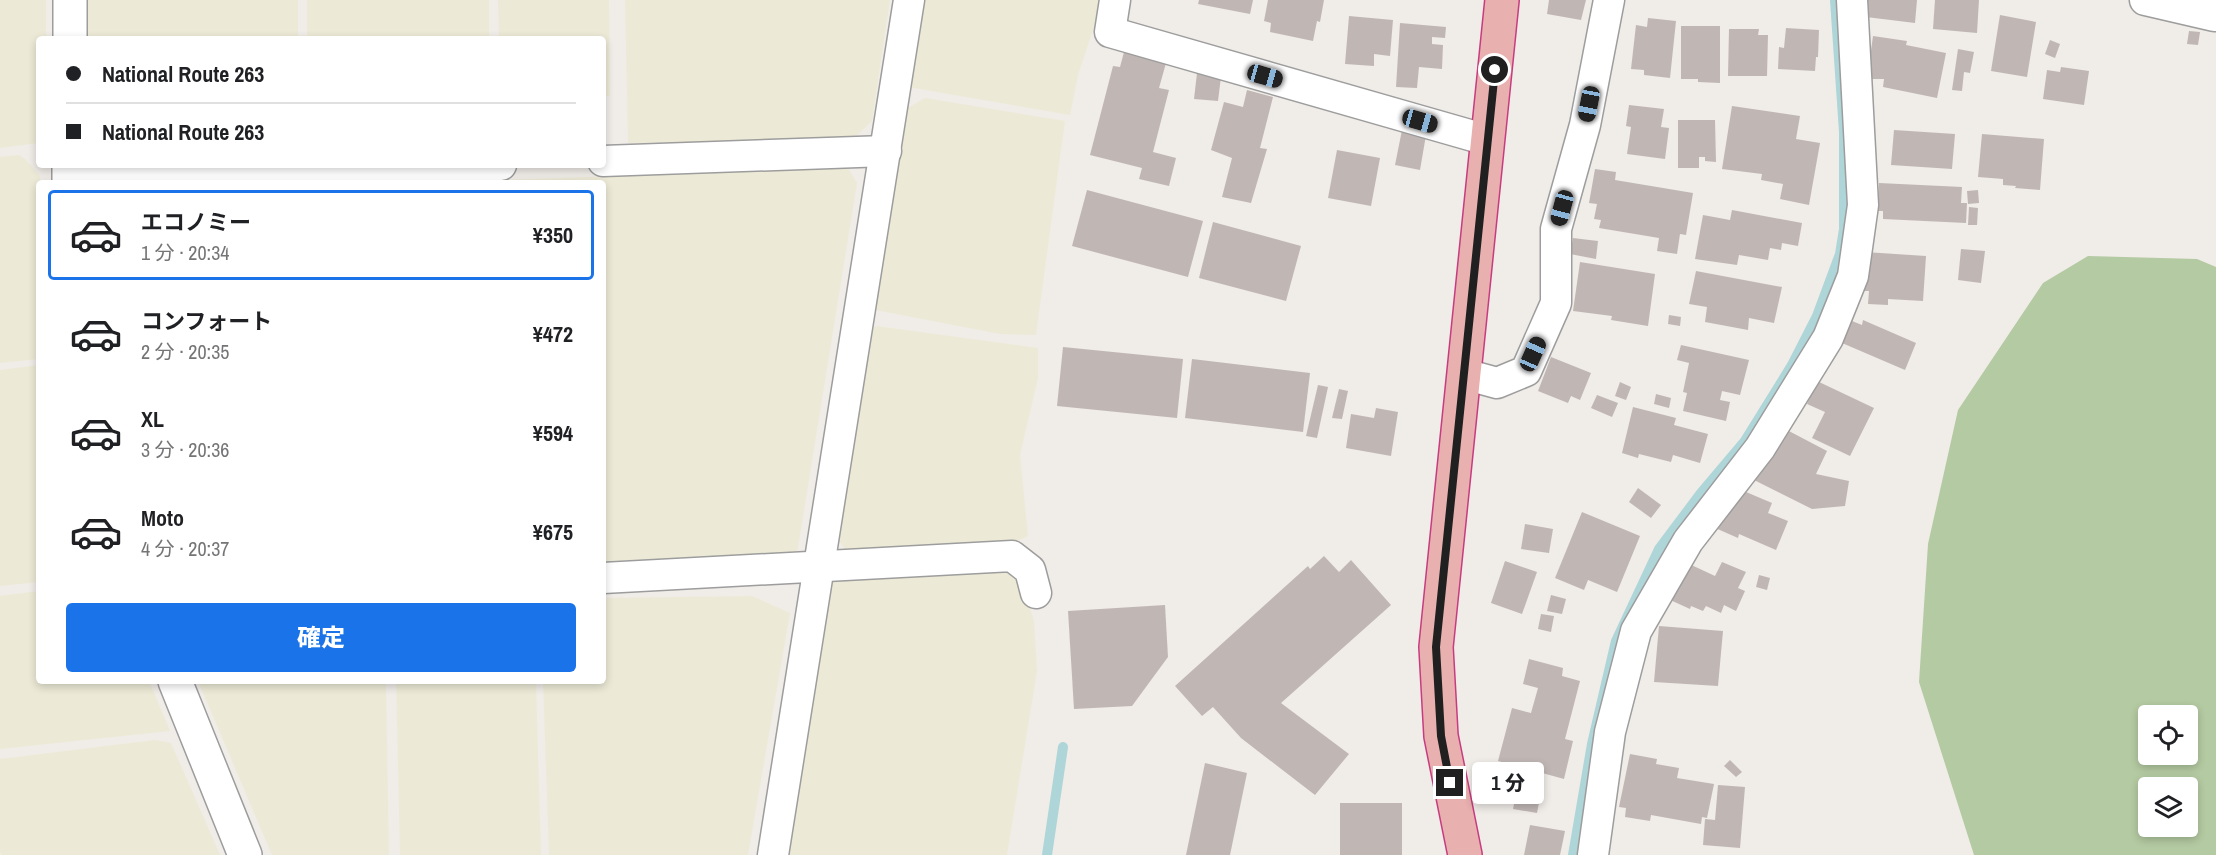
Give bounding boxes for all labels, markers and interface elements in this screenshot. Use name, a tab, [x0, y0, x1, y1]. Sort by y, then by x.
route start	[1481, 56, 1508, 83]
text: National Route 263	[102, 59, 264, 89]
car	[1245, 62, 1285, 90]
car	[1577, 85, 1601, 123]
car	[1400, 107, 1440, 135]
text: National Route 263	[102, 117, 264, 147]
car	[1549, 188, 1575, 228]
text: エコノミー	[141, 207, 251, 237]
icon: car	[69, 208, 123, 262]
text: ¥350	[533, 220, 573, 250]
text: 1 分 · 20:34	[141, 239, 229, 266]
text: コンフォート	[141, 306, 272, 336]
icon: car	[69, 307, 123, 361]
text: ¥472	[533, 319, 573, 349]
car	[1517, 334, 1549, 374]
text: 2 分 · 20:35	[141, 338, 229, 365]
text: XL	[141, 404, 164, 434]
icon: car	[69, 406, 123, 460]
text: ¥594	[533, 418, 573, 448]
text: 3 分 · 20:36	[141, 436, 229, 463]
text: Moto	[141, 503, 184, 533]
icon: car	[69, 505, 123, 559]
text: ¥675	[533, 517, 573, 547]
text: 4 分 · 20:37	[141, 535, 229, 562]
button: 確定	[66, 603, 576, 672]
map controls	[2138, 705, 2198, 837]
button: locate	[2138, 705, 2198, 765]
callout: 1 分	[1471, 762, 1543, 804]
route end	[1436, 769, 1463, 796]
text: 1 分	[1491, 769, 1525, 796]
button: layers	[2138, 777, 2198, 837]

